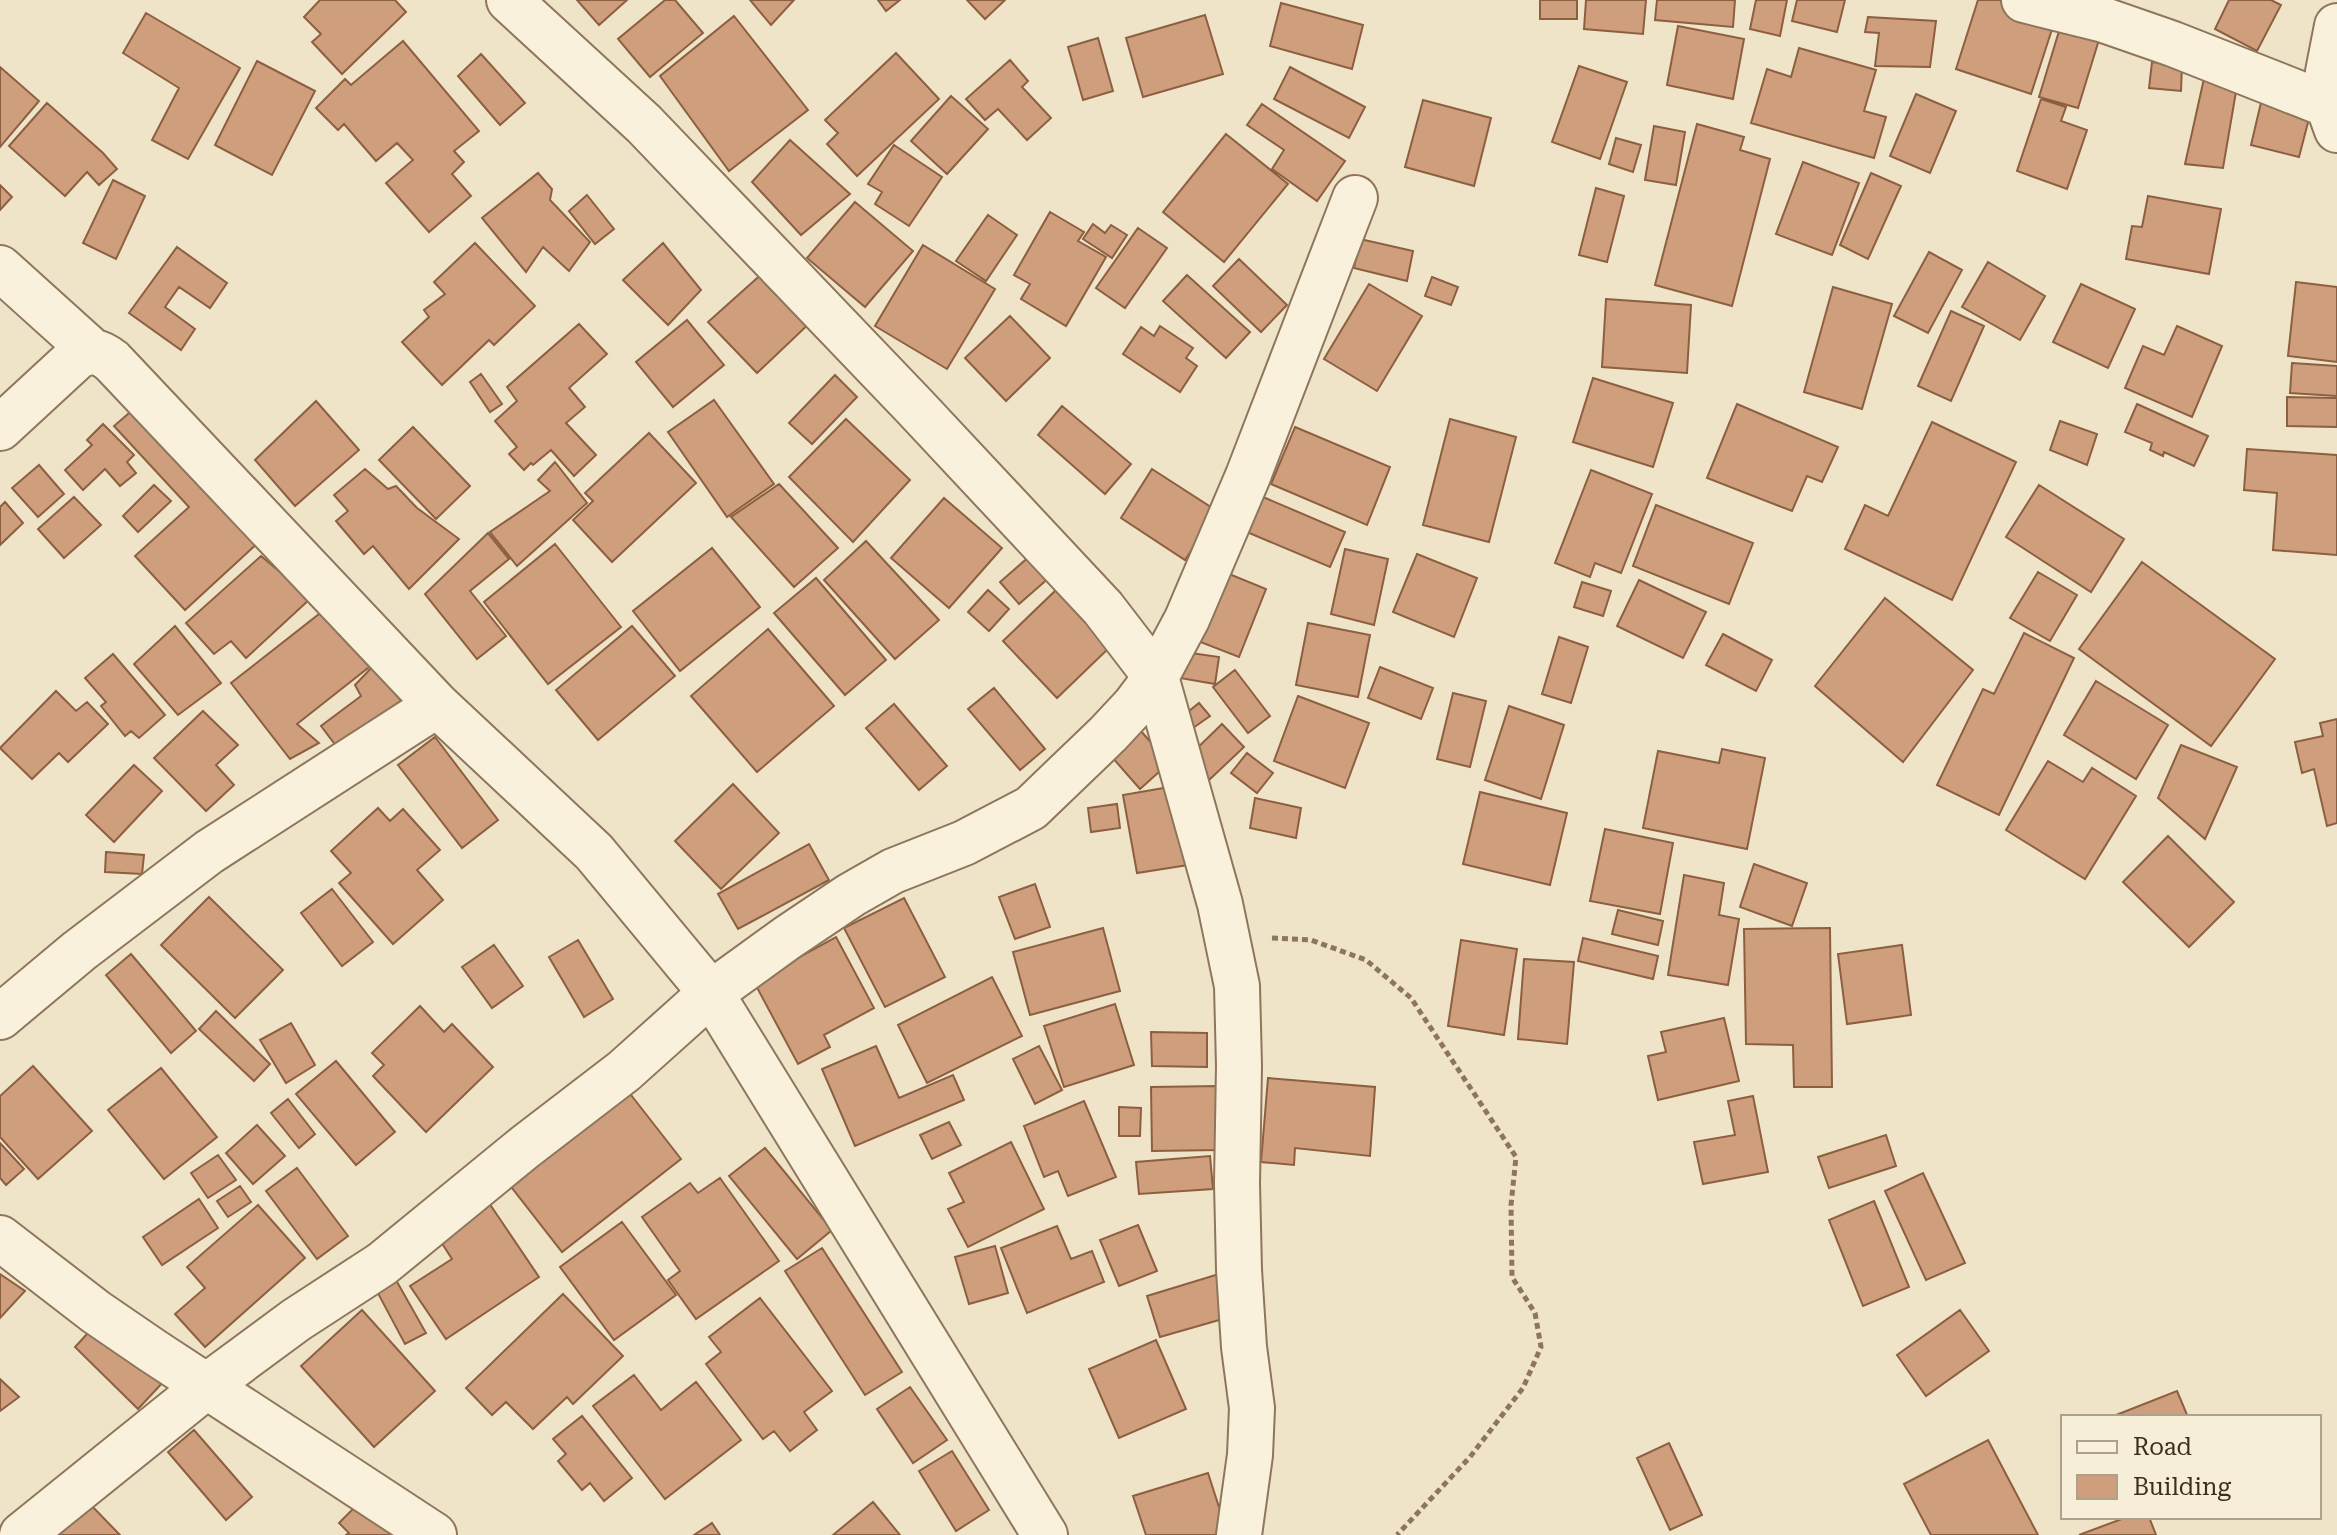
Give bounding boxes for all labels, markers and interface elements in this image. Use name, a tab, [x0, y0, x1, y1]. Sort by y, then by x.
legend	[2061, 1415, 2321, 1519]
text: Road	[2133, 1433, 2192, 1461]
text: Building	[2133, 1473, 2231, 1501]

